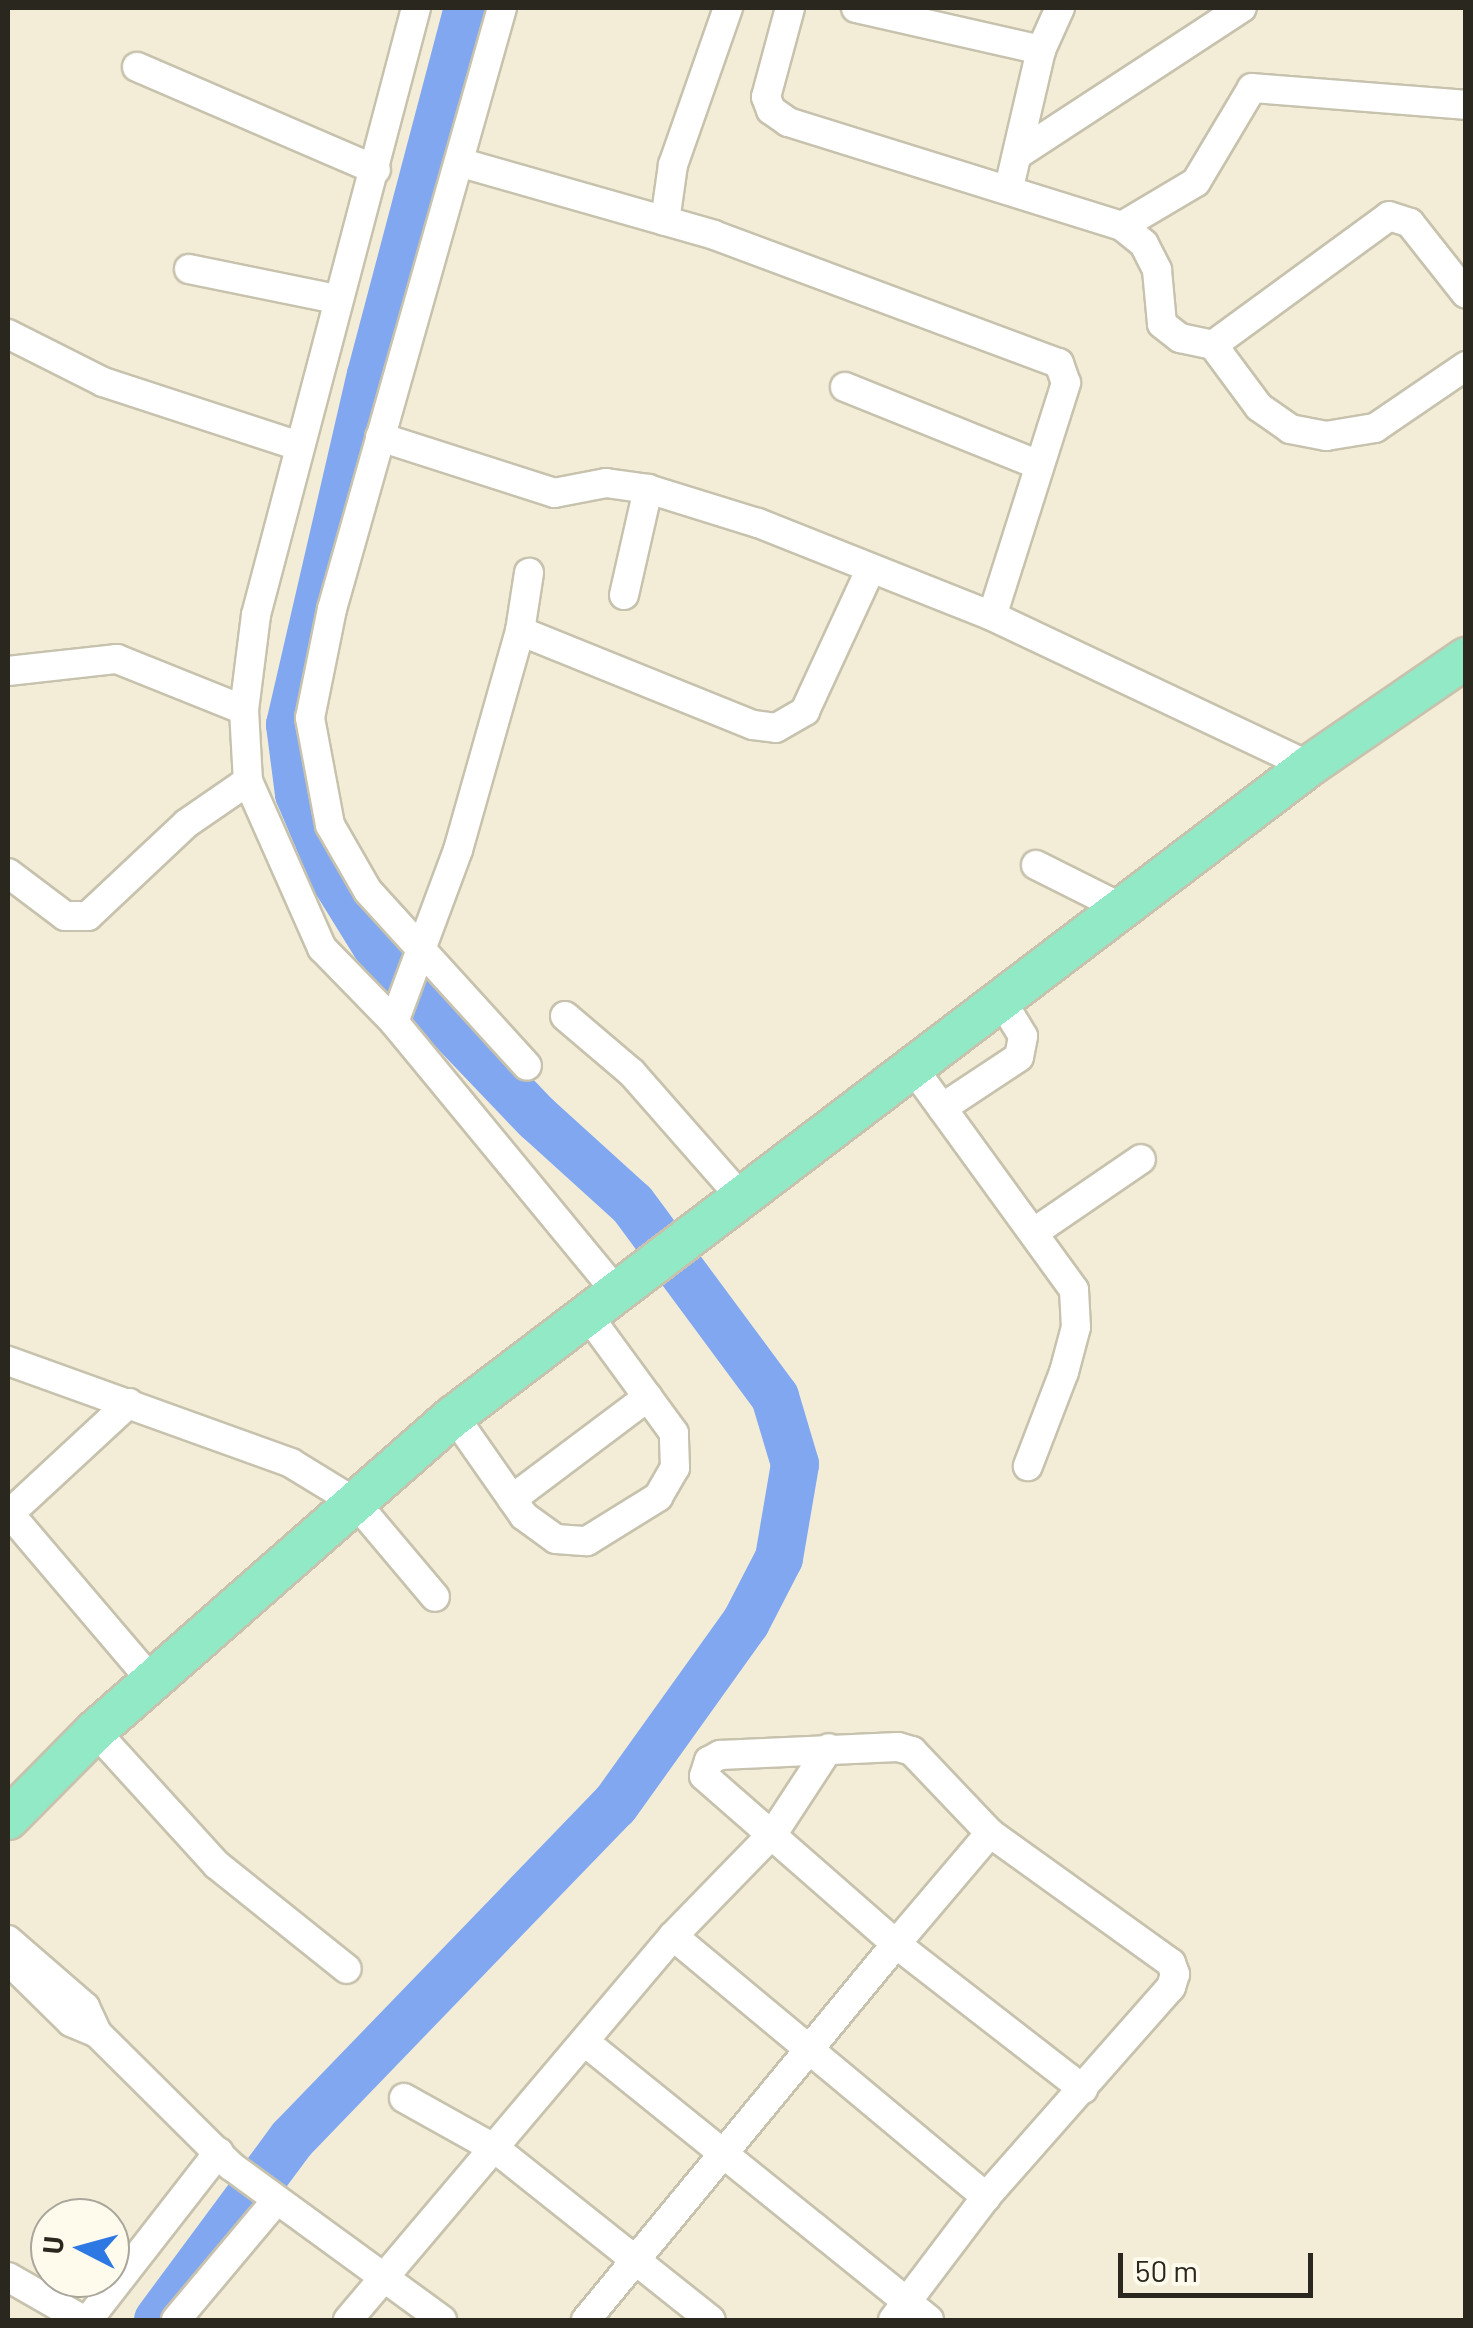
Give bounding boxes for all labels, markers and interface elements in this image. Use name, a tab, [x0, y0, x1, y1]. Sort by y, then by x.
north arrow	[30, 2198, 130, 2298]
scale bar	[1123, 2233, 1318, 2295]
text: U	[34, 2235, 70, 2256]
text: 50 m	[1135, 2252, 1198, 2288]

